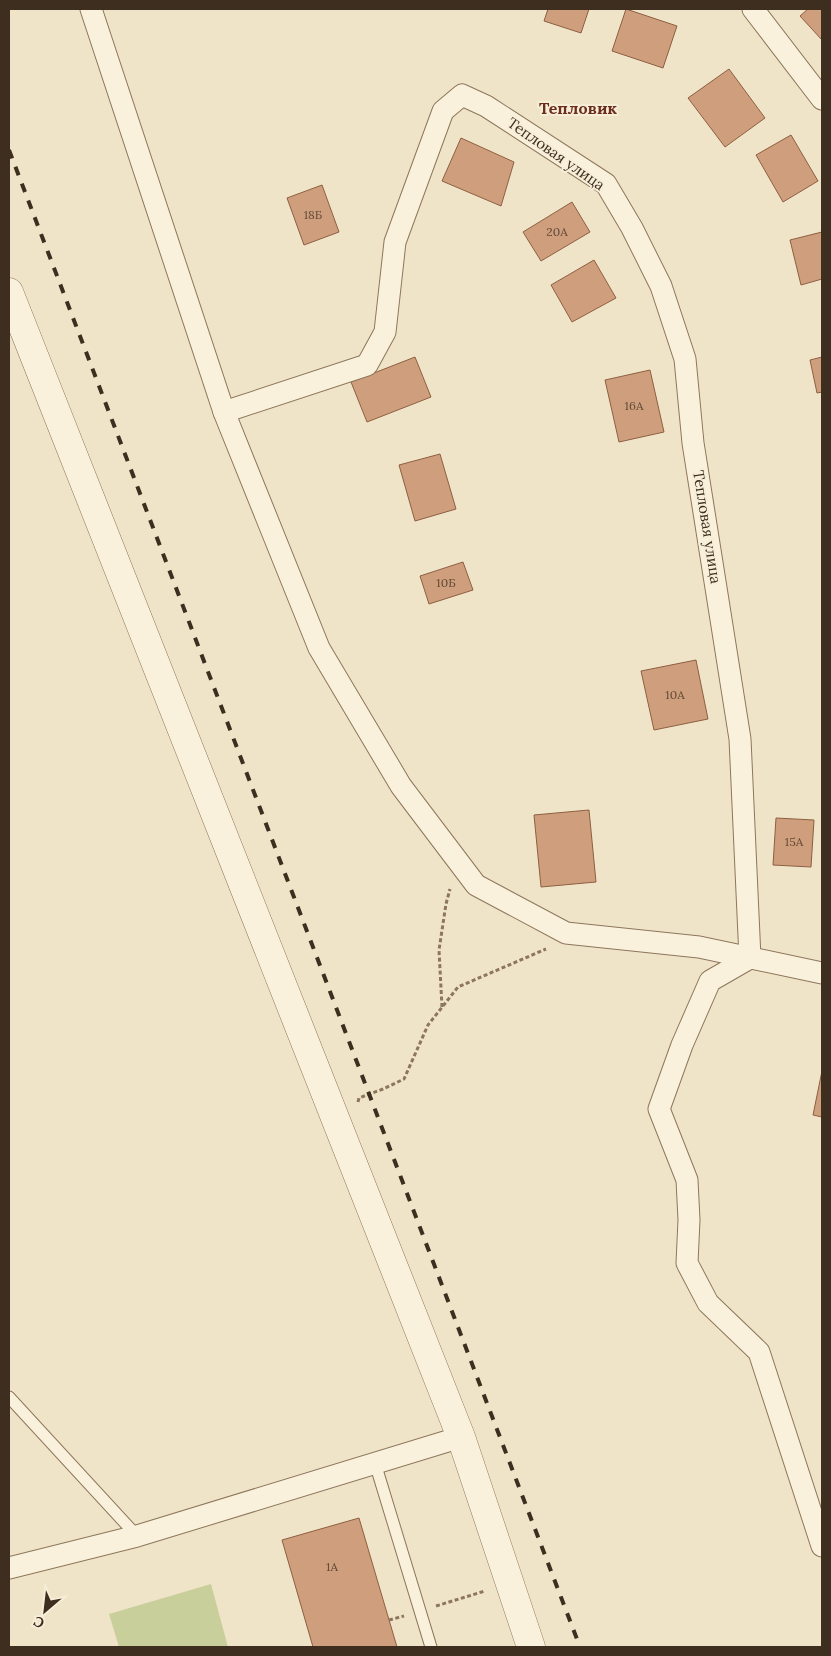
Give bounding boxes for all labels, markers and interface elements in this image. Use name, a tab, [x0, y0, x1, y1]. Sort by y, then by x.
district label: Тепловик	[539, 98, 617, 118]
street label: Тепловая улица	[504, 113, 609, 194]
house number: 18Б	[304, 207, 322, 222]
house number: 20А	[546, 224, 568, 239]
house number: 16А	[625, 398, 644, 413]
street label: Тепловая улица	[689, 469, 726, 585]
house number: 10Б	[436, 575, 456, 590]
house number: 10А	[665, 687, 685, 702]
house number: 15А	[785, 834, 804, 849]
house number: 1А	[326, 1559, 338, 1574]
north arrow	[20, 1586, 70, 1636]
text: С	[30, 1612, 47, 1633]

